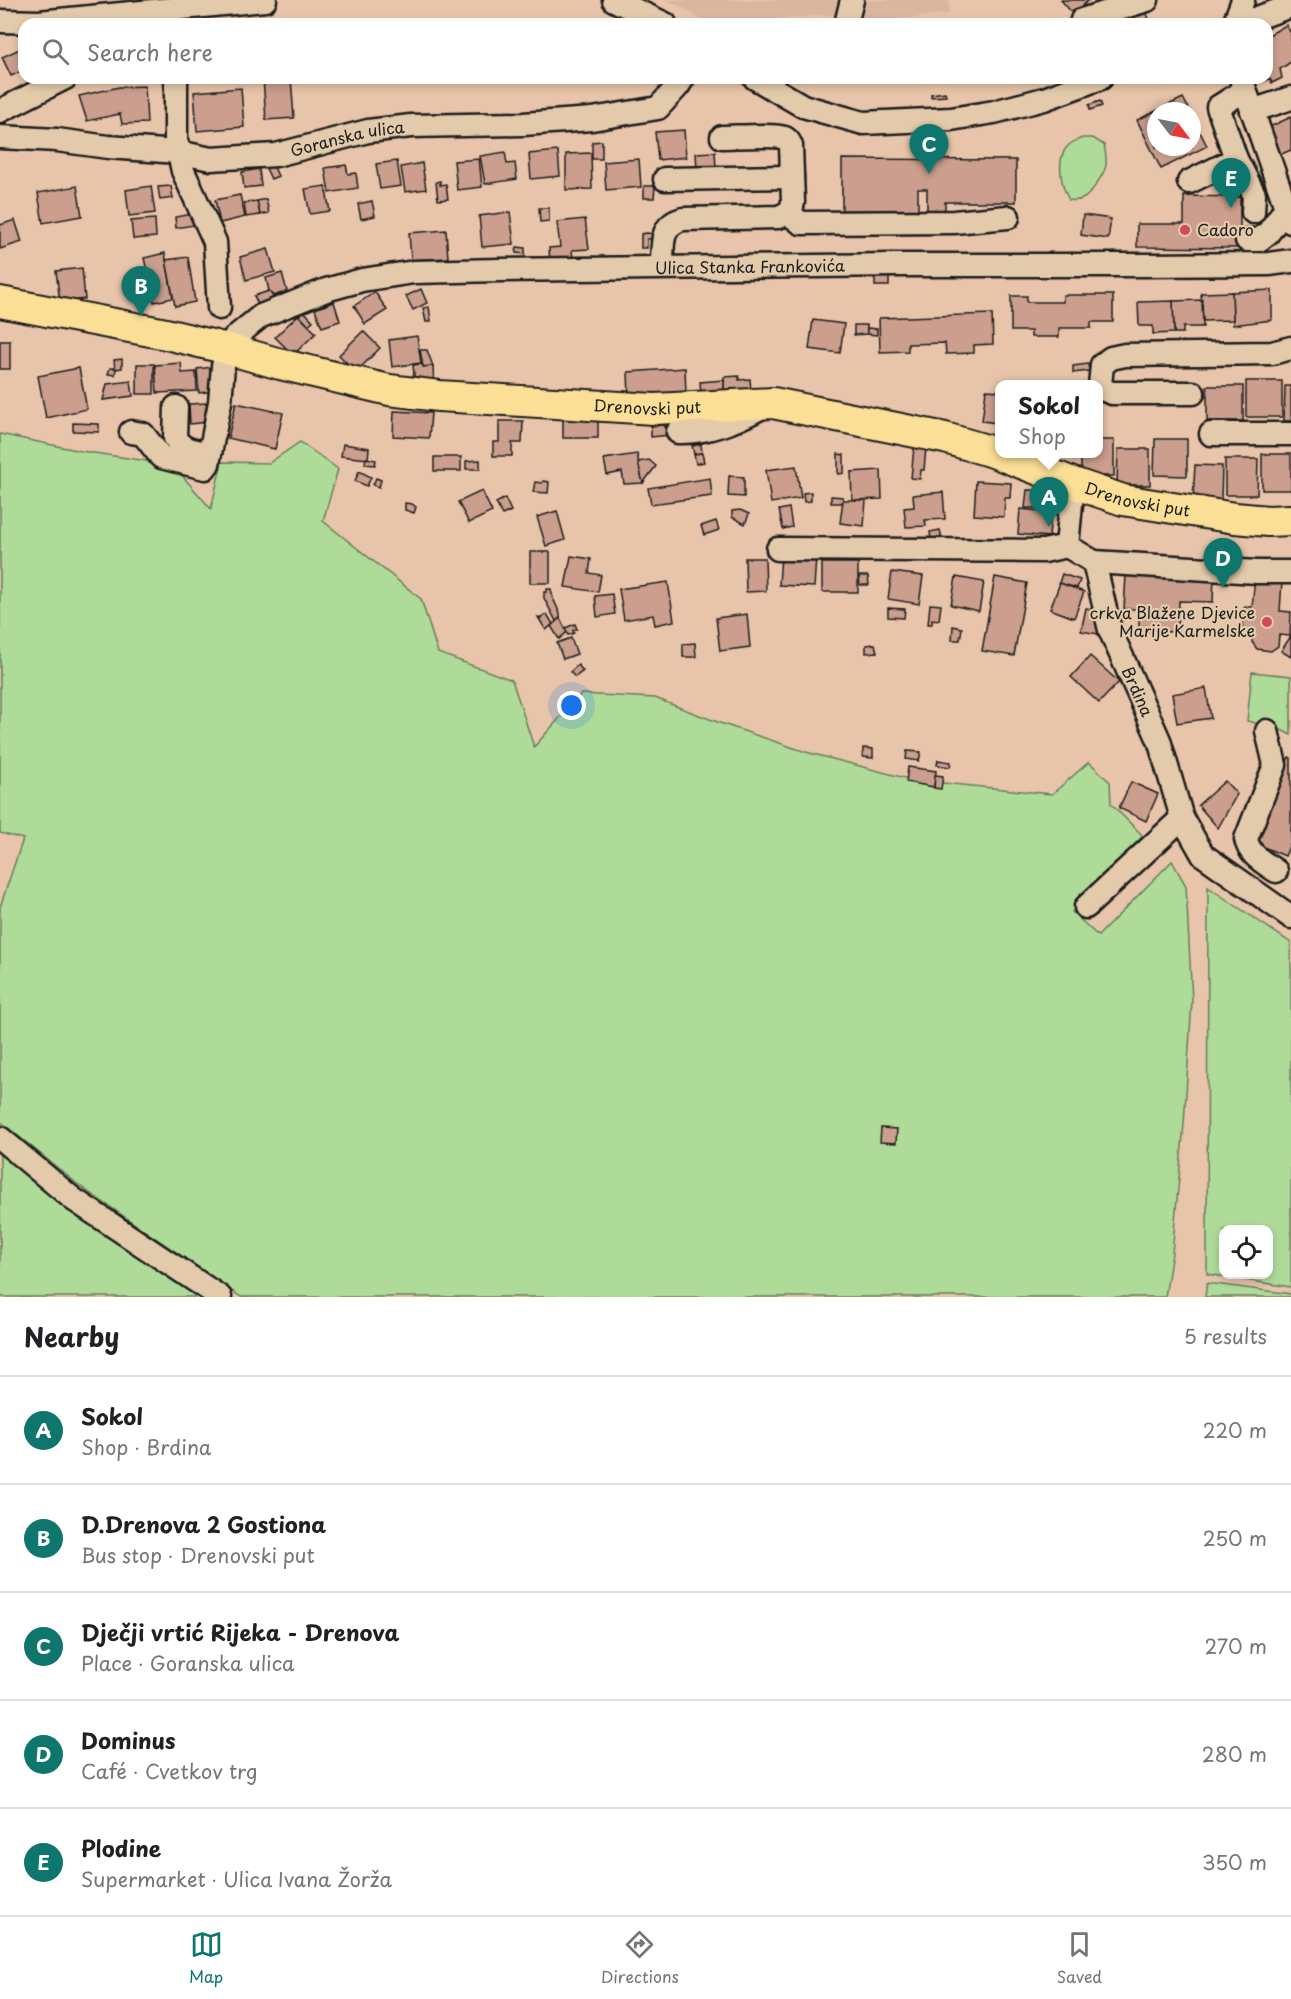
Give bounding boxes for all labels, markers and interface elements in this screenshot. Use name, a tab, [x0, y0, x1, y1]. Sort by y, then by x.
search box	[18, 18, 1273, 84]
icon: search	[39, 35, 72, 68]
text: Search here	[87, 35, 213, 68]
north arrow	[1147, 102, 1201, 156]
street label: Goranska ulica	[287, 114, 406, 162]
pin: C	[910, 124, 948, 174]
pin: E	[1212, 158, 1250, 208]
place label: Cadoro	[1197, 217, 1254, 241]
marker: Cadoro	[1178, 223, 1192, 237]
street label: Ulica Stanka Frankovića	[655, 253, 845, 279]
pin: B	[122, 266, 160, 316]
popup	[995, 380, 1103, 458]
text: Sokol	[1018, 388, 1080, 421]
street label: Drenovski put	[593, 392, 702, 420]
text: Shop	[1018, 421, 1066, 451]
street label: Drenovski put	[1082, 475, 1192, 522]
pin: A	[1030, 478, 1068, 527]
pin: D	[1204, 538, 1242, 588]
place label: crkva Blažene Djevice Marije Karmelske	[1090, 600, 1255, 642]
marker: crkva Blažene Djevice Marije Karmelske	[1260, 615, 1274, 629]
street label: Brdina	[1117, 662, 1160, 720]
your location	[557, 691, 586, 720]
map controls	[1219, 1225, 1273, 1279]
button: locate	[1219, 1225, 1273, 1279]
text: Nearby	[24, 1317, 119, 1356]
text: 5 results	[1184, 1321, 1267, 1351]
text: Sokol	[81, 1399, 143, 1432]
text: A	[36, 1415, 51, 1445]
text: 220 m	[1203, 1415, 1267, 1445]
text: Shop · Brdina	[81, 1432, 211, 1462]
text: D.Drenova 2 Gostiona	[81, 1507, 326, 1540]
text: B	[37, 1523, 50, 1553]
text: 250 m	[1203, 1523, 1267, 1553]
text: Bus stop · Drenovski put	[81, 1540, 315, 1570]
text: Dječji vrtić Rijeka - Drenova	[81, 1615, 399, 1648]
text: C	[36, 1631, 51, 1661]
text: 270 m	[1204, 1631, 1267, 1661]
text: Place · Goranska ulica	[81, 1648, 295, 1678]
text: Dominus	[81, 1723, 176, 1756]
text: D	[36, 1739, 51, 1769]
text: 280 m	[1202, 1739, 1267, 1769]
text: Café · Cvetkov trg	[81, 1756, 257, 1786]
text: Plodine	[81, 1831, 161, 1864]
text: E	[37, 1847, 50, 1877]
text: 350 m	[1202, 1847, 1267, 1877]
text: Supermarket · Ulica Ivana Žorža	[81, 1864, 392, 1894]
tab: Map	[189, 1928, 223, 1988]
tab: Directions	[601, 1928, 679, 1988]
tab: Saved	[1057, 1928, 1102, 1988]

